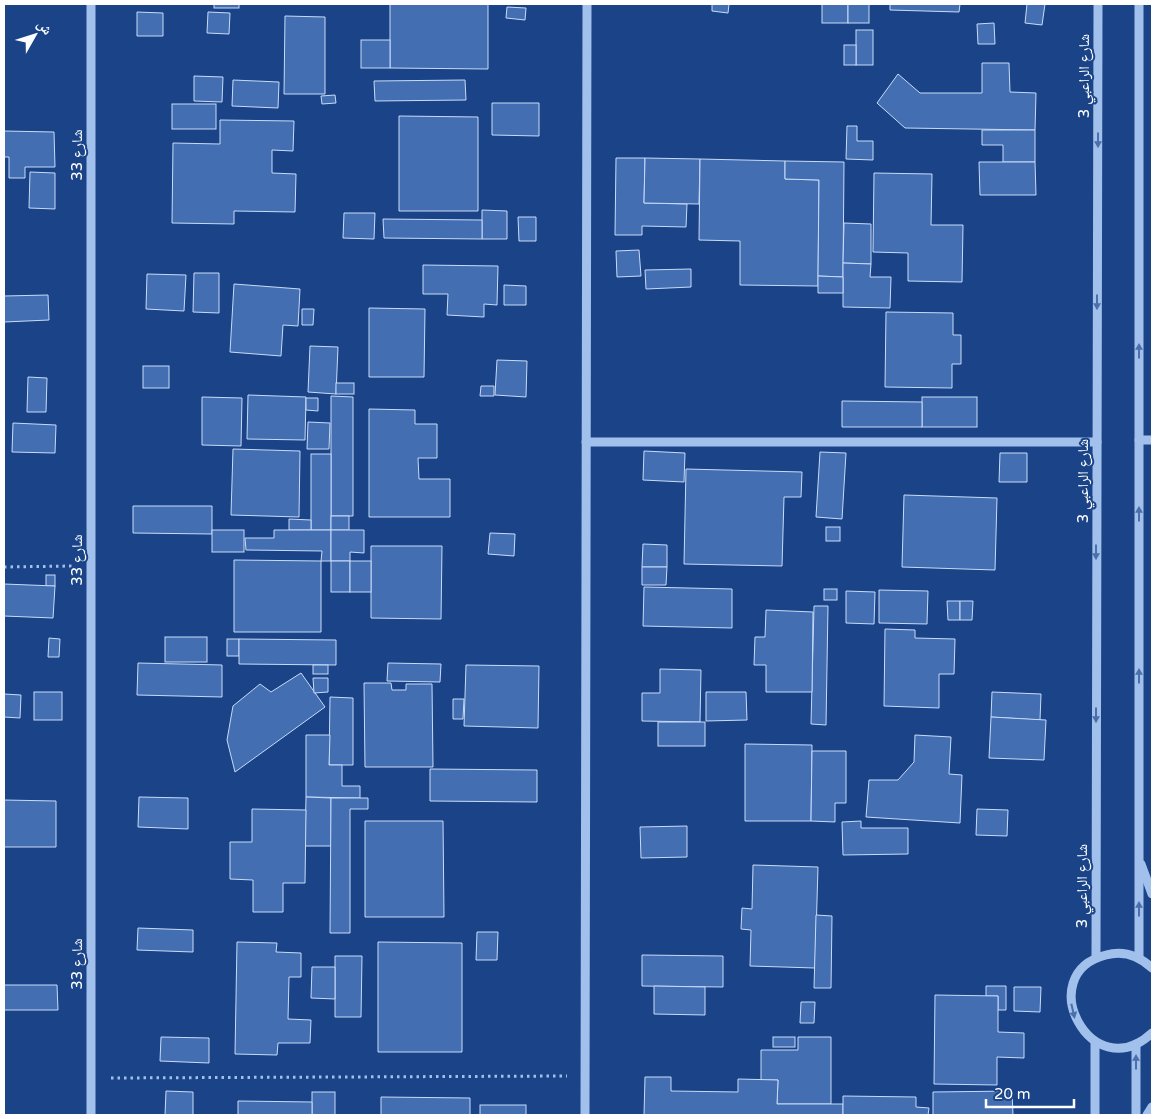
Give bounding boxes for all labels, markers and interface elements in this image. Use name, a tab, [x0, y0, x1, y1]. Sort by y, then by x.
north arrow	[10, 10, 60, 60]
text: ش	[33, 16, 56, 38]
street label: شارع الراعبي 3	[1075, 34, 1096, 118]
street label: شارع 33	[68, 129, 87, 181]
one-way arrow	[1093, 132, 1101, 148]
one-way arrow	[1093, 295, 1101, 311]
one-way arrow	[1135, 343, 1143, 359]
street label: شارع الراعبي 3	[1074, 439, 1095, 523]
one-way arrow	[1135, 506, 1143, 522]
street label: شارع 33	[68, 534, 87, 586]
one-way arrow	[1092, 545, 1100, 561]
one-way arrow	[1135, 668, 1143, 684]
one-way arrow	[1092, 707, 1100, 723]
street label: شارع الراعبي 3	[1073, 844, 1094, 928]
one-way arrow	[1135, 901, 1143, 917]
street label: شارع 33	[68, 938, 87, 990]
one-way arrow	[1069, 1003, 1077, 1018]
one-way arrow	[1132, 1054, 1140, 1070]
scale bar	[986, 1076, 1074, 1108]
text: 20 m	[994, 1085, 1031, 1103]

